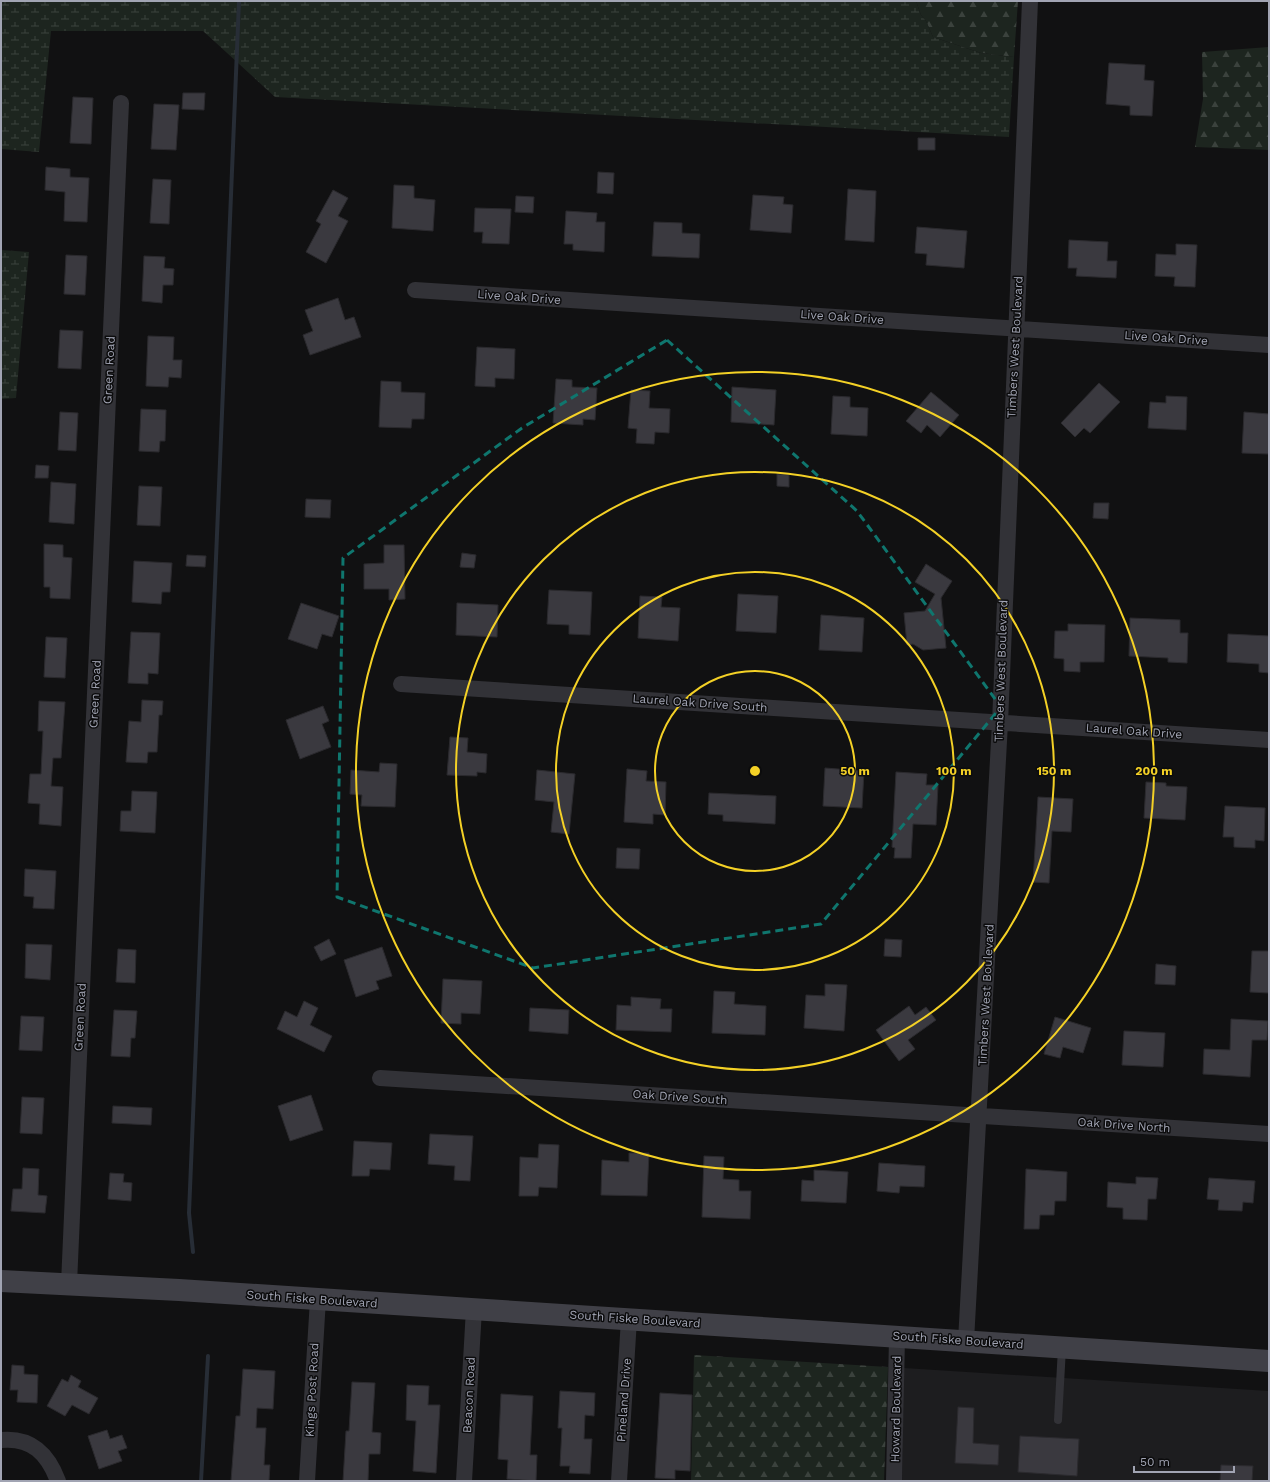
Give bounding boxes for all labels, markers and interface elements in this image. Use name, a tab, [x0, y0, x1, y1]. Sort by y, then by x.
street label: Timbers West Boulevard	[1004, 276, 1026, 418]
street label: Live Oak Drive	[477, 287, 561, 307]
street label: Live Oak Drive	[800, 307, 884, 327]
street label: Live Oak Drive	[1124, 328, 1208, 348]
street label: Green Road	[100, 336, 118, 404]
street label: Timbers West Boulevard	[992, 600, 1010, 742]
street label: Green Road	[86, 660, 104, 728]
street label: Laurel Oak Drive South	[632, 691, 768, 715]
street label: Laurel Oak Drive	[1085, 721, 1183, 741]
centre of rings	[748, 764, 762, 778]
text: 50 m	[840, 764, 870, 778]
text: 100 m	[936, 764, 972, 778]
text: 150 m	[1037, 764, 1071, 778]
text: 200 m	[1135, 764, 1173, 778]
street label: Timbers West Boulevard	[975, 924, 997, 1066]
street label: Green Road	[71, 983, 89, 1051]
street label: Oak Drive South	[632, 1087, 728, 1107]
street label: Oak Drive North	[1077, 1115, 1171, 1135]
street label: South Fiske Boulevard	[246, 1287, 378, 1311]
street label: South Fiske Boulevard	[569, 1307, 701, 1331]
street label: South Fiske Boulevard	[892, 1328, 1024, 1352]
street label: Kings Post Road	[303, 1342, 321, 1438]
street label: Howard Boulevard	[888, 1356, 904, 1462]
street label: Beacon Road	[460, 1357, 478, 1433]
street label: Pineland Drive	[614, 1357, 634, 1442]
scale bar	[1134, 1448, 1234, 1474]
text: 50 m	[1140, 1455, 1170, 1469]

